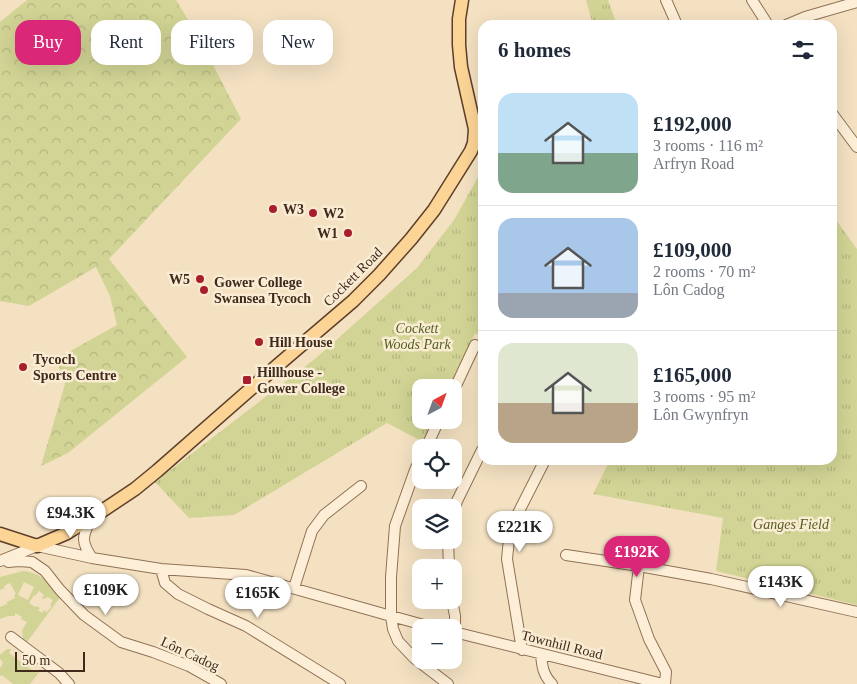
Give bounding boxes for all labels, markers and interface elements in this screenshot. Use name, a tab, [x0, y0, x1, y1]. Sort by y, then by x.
chip: Buy	[15, 20, 81, 65]
chip: Rent	[91, 20, 161, 65]
chip: Filters	[171, 20, 253, 65]
chip: New	[263, 20, 333, 65]
icon: filters	[789, 36, 817, 64]
text: 6 homes	[498, 38, 571, 62]
text: £192,000	[653, 112, 732, 136]
icon: home	[538, 113, 598, 173]
text: 3 rooms · 116 m²	[653, 137, 763, 154]
text: Arfryn Road	[653, 155, 734, 172]
place label: W3	[283, 202, 304, 217]
marker: W3	[267, 203, 279, 215]
place label: W2	[323, 206, 344, 221]
marker: W2	[307, 207, 319, 219]
place label: W1	[317, 226, 338, 241]
marker: W1	[342, 227, 354, 239]
icon: home	[538, 238, 598, 298]
text: £109,000	[653, 238, 732, 262]
street label: Cockett Road	[321, 245, 385, 309]
text: 2 rooms · 70 m²	[653, 263, 756, 280]
place label: W5	[169, 272, 190, 287]
marker: W5	[194, 273, 206, 285]
place label: Gower College Swansea Tycoch	[214, 275, 311, 306]
text: Lôn Cadog	[653, 281, 725, 298]
marker: Gower College Swansea Tycoch	[198, 284, 210, 296]
park label: Cockett Woods Park	[383, 321, 452, 352]
place label: Hill House	[269, 335, 332, 350]
marker: Hill House	[253, 336, 265, 348]
place label: Tycoch Sports Centre	[33, 352, 116, 383]
marker: Tycoch Sports Centre	[17, 361, 29, 373]
icon: home	[538, 363, 598, 423]
text: £165,000	[653, 363, 732, 387]
place label: Hillhouse - Gower College	[257, 365, 345, 396]
marker: Hillhouse - Gower College	[241, 374, 253, 386]
north arrow	[412, 379, 462, 429]
map controls	[412, 379, 462, 669]
text: 3 rooms · 95 m²	[653, 388, 756, 405]
text: Lôn Gwynfryn	[653, 406, 749, 423]
button: locate	[412, 439, 462, 489]
pin: £94.3K	[30, 496, 112, 539]
button: layers	[412, 499, 462, 549]
text: £94.3K	[47, 504, 95, 521]
pin: £221K	[485, 510, 555, 553]
park label: Ganges Field	[753, 517, 830, 532]
text: £221K	[498, 518, 542, 535]
pin: £192K	[602, 536, 672, 578]
text: £192K	[615, 543, 659, 560]
button: +	[412, 559, 462, 609]
pin: £143K	[746, 566, 816, 608]
text: £143K	[759, 573, 803, 590]
pin: £109K	[71, 574, 141, 616]
pin: £165K	[223, 576, 293, 619]
text: £109K	[84, 581, 128, 598]
text: £165K	[236, 584, 280, 601]
button: −	[412, 619, 462, 669]
street label: Townhill Road	[520, 628, 604, 662]
street label: Lôn Cadog	[158, 634, 222, 674]
scale bar	[15, 649, 85, 672]
text: 50 m	[22, 653, 50, 668]

